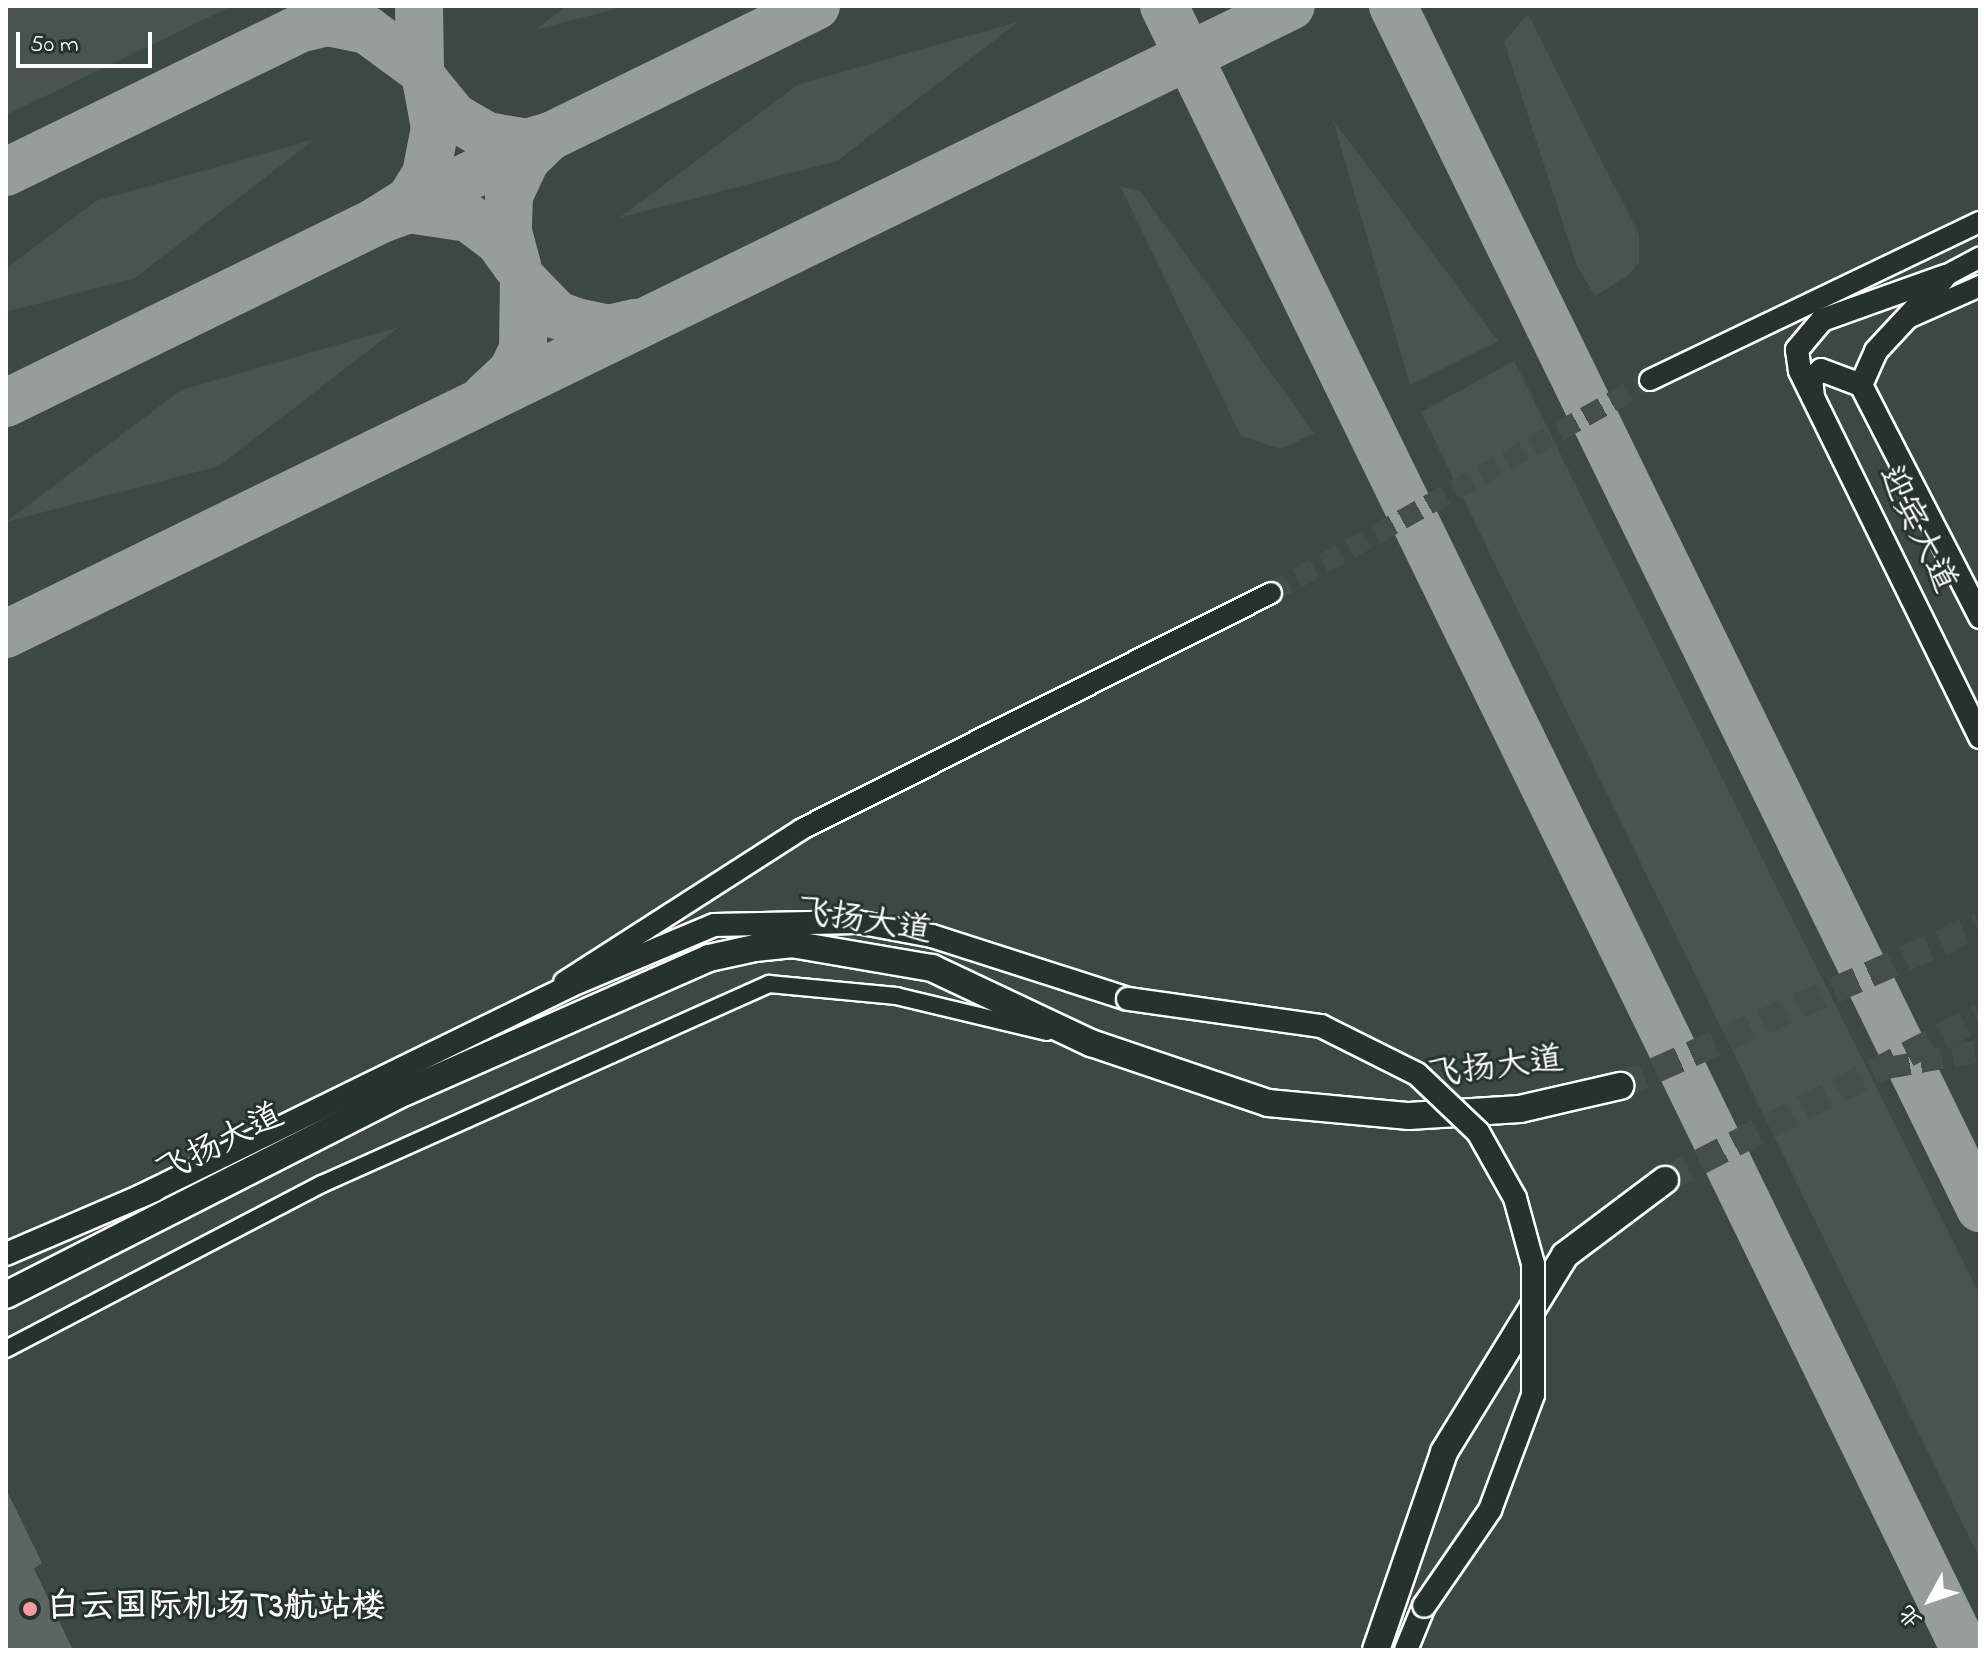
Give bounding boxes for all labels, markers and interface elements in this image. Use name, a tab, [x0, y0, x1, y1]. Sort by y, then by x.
scale bar	[20, 16, 156, 66]
text: 50 m	[30, 28, 79, 63]
street label: 迎宾大道	[1868, 460, 1964, 600]
street label: 飞扬大道	[794, 892, 934, 954]
street label: 飞扬大道	[1426, 1040, 1566, 1098]
street label: 飞扬大道	[151, 1096, 291, 1194]
north arrow	[1890, 1560, 1970, 1640]
place label: 白云国际机场T3航站楼	[46, 1589, 386, 1629]
text: 北	[1892, 1597, 1931, 1634]
marker: 白云国际机场T3航站楼	[21, 1600, 39, 1618]

